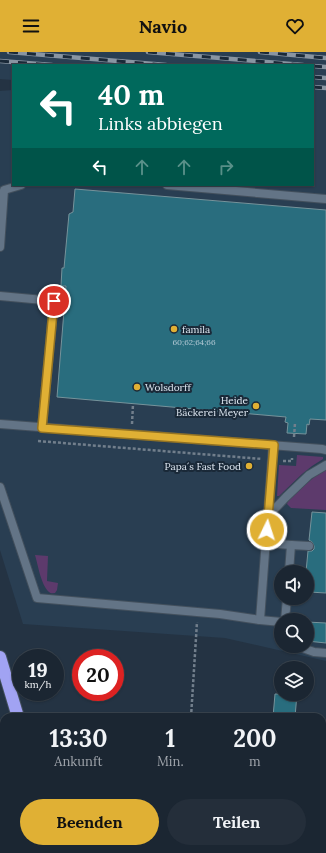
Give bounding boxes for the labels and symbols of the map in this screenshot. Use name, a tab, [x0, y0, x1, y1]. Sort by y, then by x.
pin	[37, 284, 71, 318]
place label: famila	[182, 323, 210, 336]
marker: famila	[169, 324, 179, 334]
house number: 60;62;64;66	[172, 337, 216, 347]
place label: Wolsdorff	[145, 381, 191, 394]
marker: Wolsdorff	[132, 382, 142, 392]
place label: Heide Bäckerei Meyer	[176, 394, 249, 419]
marker: Heide Bäckerei Meyer	[251, 401, 261, 411]
place label: Papa´s Fast Food	[165, 460, 241, 473]
marker: Papa´s Fast Food	[244, 461, 254, 471]
position arrow	[246, 509, 288, 551]
speed limit sign: 20	[72, 649, 124, 701]

